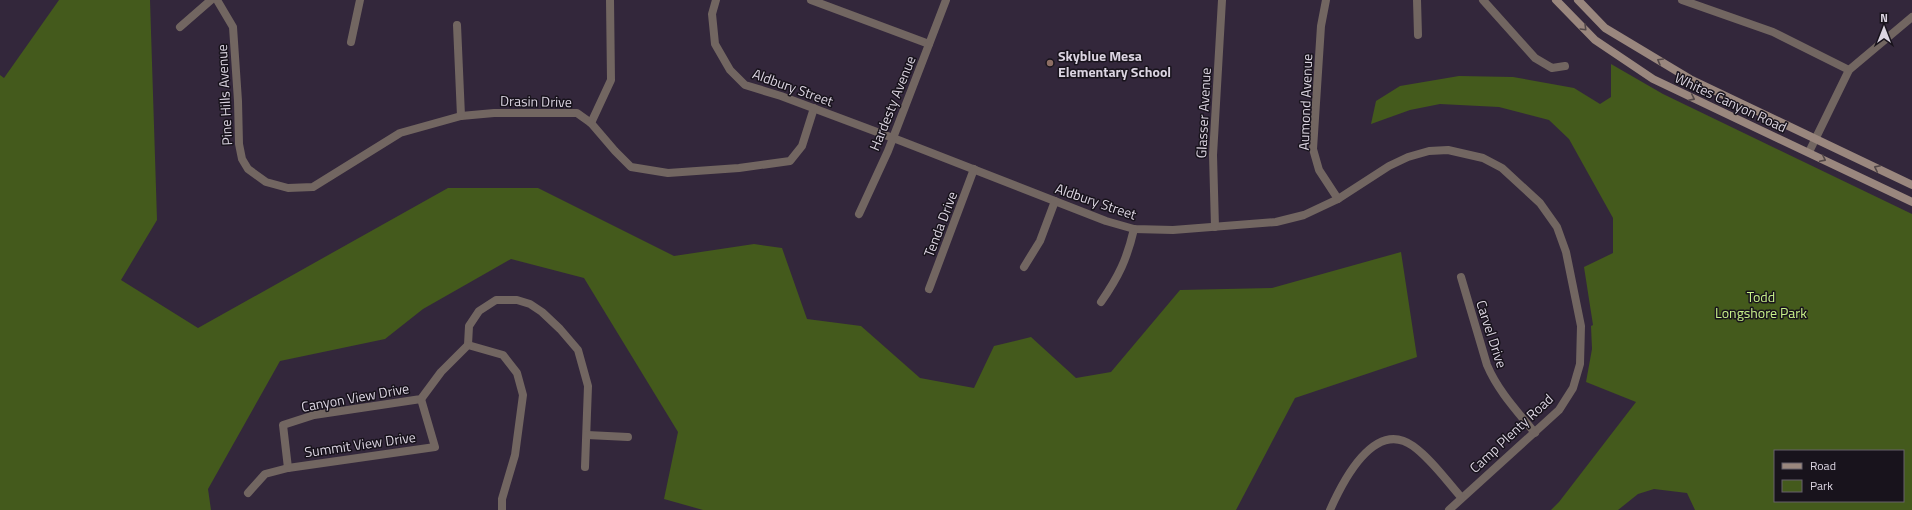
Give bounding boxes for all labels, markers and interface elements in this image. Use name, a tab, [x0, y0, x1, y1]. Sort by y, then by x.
north arrow	[1864, 8, 1904, 48]
text: N	[1880, 10, 1888, 26]
one-way arrow	[1579, 23, 1587, 31]
street label: Pine Hills Avenue	[211, 44, 237, 146]
place label: Skyblue Mesa Elementary School	[1058, 45, 1171, 82]
street label: Hardesty Avenue	[863, 52, 921, 154]
street label: Aumond Avenue	[1293, 53, 1317, 151]
marker: Skyblue Mesa Elementary School	[1045, 58, 1055, 68]
one-way arrow	[1657, 59, 1664, 66]
street label: Aldbury Street	[750, 63, 836, 111]
street label: Glasser Avenue	[1190, 67, 1216, 159]
street label: Whites Canyon Road	[1671, 67, 1791, 137]
street label: Drasin Drive	[500, 90, 572, 112]
one-way arrow	[1688, 93, 1696, 101]
one-way arrow	[1818, 154, 1826, 162]
one-way arrow	[1874, 165, 1881, 173]
street label: Aldbury Street	[1053, 177, 1139, 225]
street label: Tenda Drive	[918, 188, 962, 260]
park label: Todd Longshore Park	[1715, 286, 1807, 323]
street label: Carvel Drive	[1471, 297, 1513, 371]
street label: Canyon View Drive	[299, 377, 411, 417]
street label: Camp Plenty Road	[1464, 389, 1558, 477]
street label: Summit View Drive	[303, 426, 417, 462]
legend	[1774, 450, 1904, 502]
text: Road	[1810, 456, 1836, 475]
text: Park	[1810, 476, 1833, 495]

